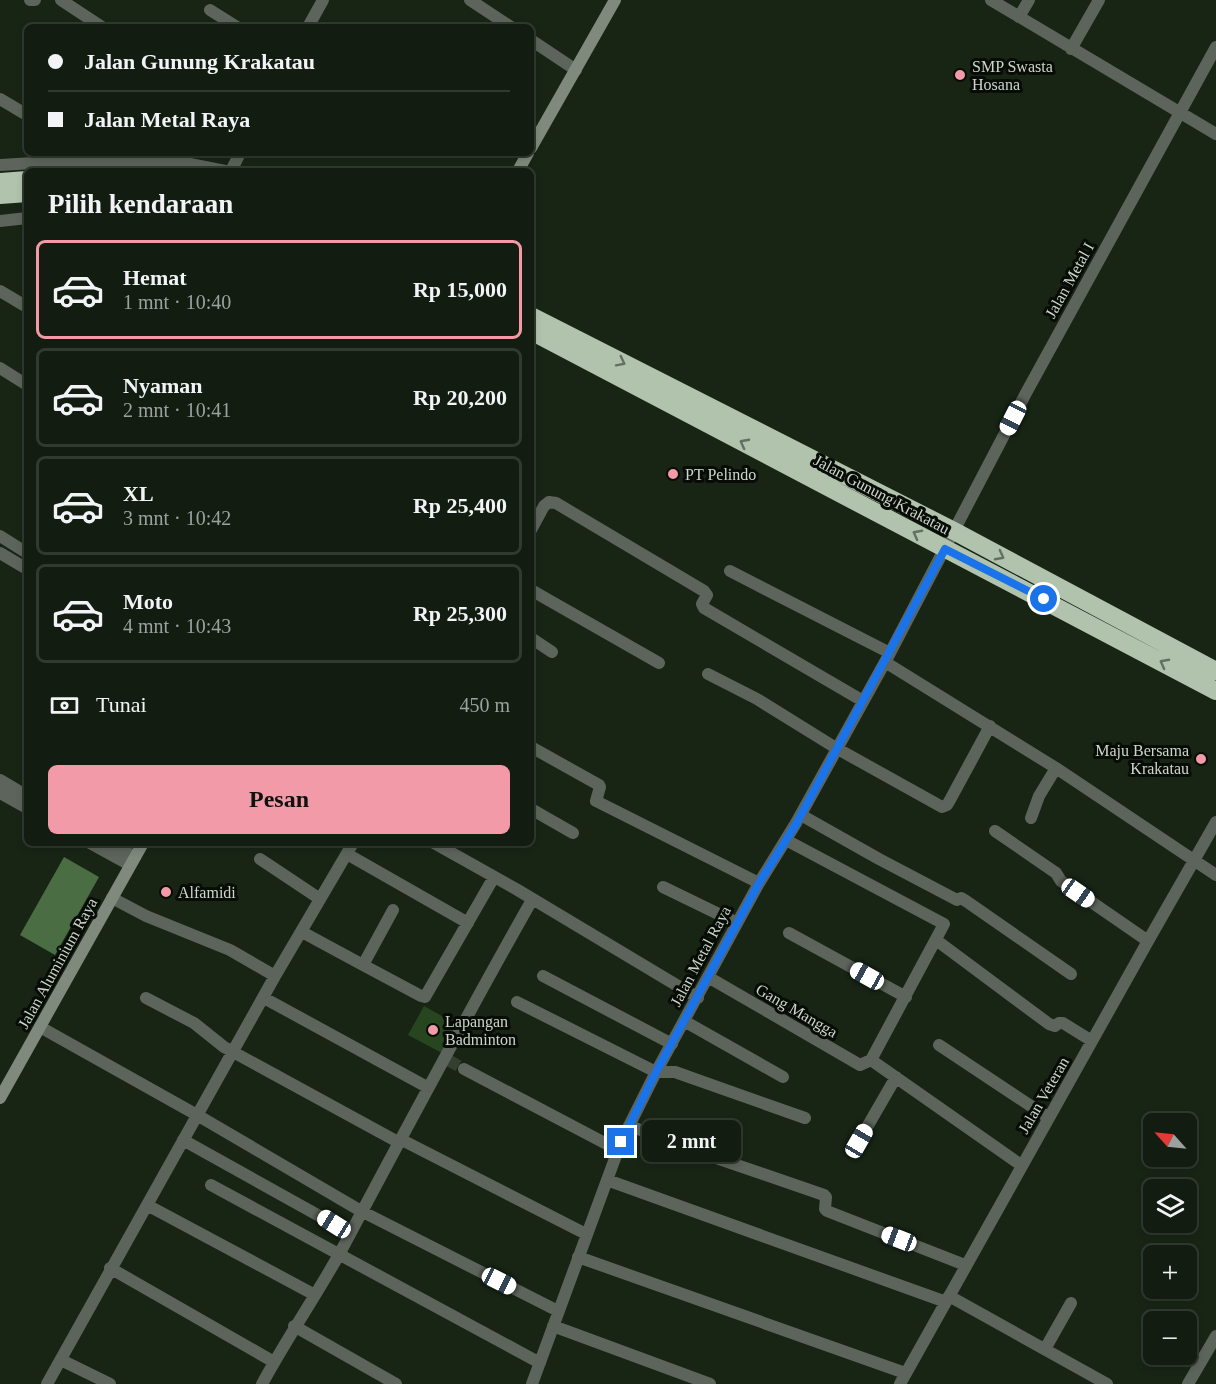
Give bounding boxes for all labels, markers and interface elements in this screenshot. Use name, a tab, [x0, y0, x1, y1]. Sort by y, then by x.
text: Jalan Gunung Krakatau	[84, 49, 315, 74]
place label: SMP Swasta Hosana	[972, 58, 1053, 93]
marker: SMP Swasta Hosana	[953, 68, 967, 82]
text: Jalan Metal Raya	[84, 107, 250, 132]
text: Pilih kendaraan	[48, 189, 233, 219]
street label: Jalan Metal I	[1042, 240, 1097, 321]
icon: car	[51, 263, 105, 317]
text: Hemat	[123, 265, 187, 290]
text: Rp 15,000	[413, 277, 507, 302]
text: 1 mnt · 10:40	[123, 291, 231, 313]
one-way arrow	[614, 355, 625, 366]
icon: car	[51, 371, 105, 425]
text: Nyaman	[123, 373, 202, 398]
text: Rp 20,200	[413, 385, 507, 410]
car	[997, 398, 1029, 438]
text: 2 mnt · 10:41	[123, 399, 231, 421]
one-way arrow	[740, 439, 751, 450]
street label: Jalan Gunung Krakatau	[811, 451, 952, 538]
place label: PT Pelindo	[685, 466, 756, 483]
marker: PT Pelindo	[666, 467, 680, 481]
icon: car	[51, 479, 105, 533]
text: XL	[123, 481, 154, 506]
text: Rp 25,400	[413, 493, 507, 518]
text: 3 mnt · 10:42	[123, 507, 231, 529]
one-way arrow	[913, 530, 923, 541]
one-way arrow	[994, 549, 1004, 560]
route start	[1030, 585, 1057, 612]
icon: car	[51, 587, 105, 641]
text: Moto	[123, 589, 173, 614]
text: Rp 25,300	[413, 601, 507, 626]
text: 4 mnt · 10:43	[123, 615, 231, 637]
one-way arrow	[1160, 659, 1171, 670]
icon: cash	[48, 689, 81, 722]
text: Tunai	[96, 692, 147, 717]
text: 450 m	[459, 694, 510, 716]
place label: Maju Bersama Krakatau	[1095, 742, 1189, 777]
marker: Maju Bersama Krakatau	[1194, 752, 1208, 766]
button: Pesan	[48, 765, 510, 834]
car	[1058, 875, 1098, 911]
place label: Alfamidi	[178, 884, 236, 901]
marker: Alfamidi	[159, 885, 173, 899]
street label: Jalan Aluminium Raya	[14, 895, 101, 1032]
street label: Jalan Metal Raya	[667, 903, 735, 1010]
car	[847, 959, 887, 993]
street label: Gang Mangga	[753, 980, 840, 1041]
place label: Lapangan Badminton	[445, 1013, 516, 1048]
marker: Lapangan Badminton	[426, 1023, 440, 1037]
street label: Jalan Veteran	[1015, 1054, 1072, 1137]
north arrow	[1143, 1113, 1197, 1167]
map controls	[1143, 1113, 1197, 1365]
callout: 2 mnt	[642, 1121, 741, 1163]
car	[842, 1121, 876, 1161]
route end	[607, 1128, 634, 1155]
text: 2 mnt	[667, 1130, 716, 1152]
button: layers	[1143, 1179, 1197, 1233]
car	[314, 1207, 354, 1241]
car	[879, 1224, 919, 1254]
button: +	[1143, 1245, 1197, 1299]
car	[479, 1265, 519, 1297]
button: −	[1143, 1311, 1197, 1365]

